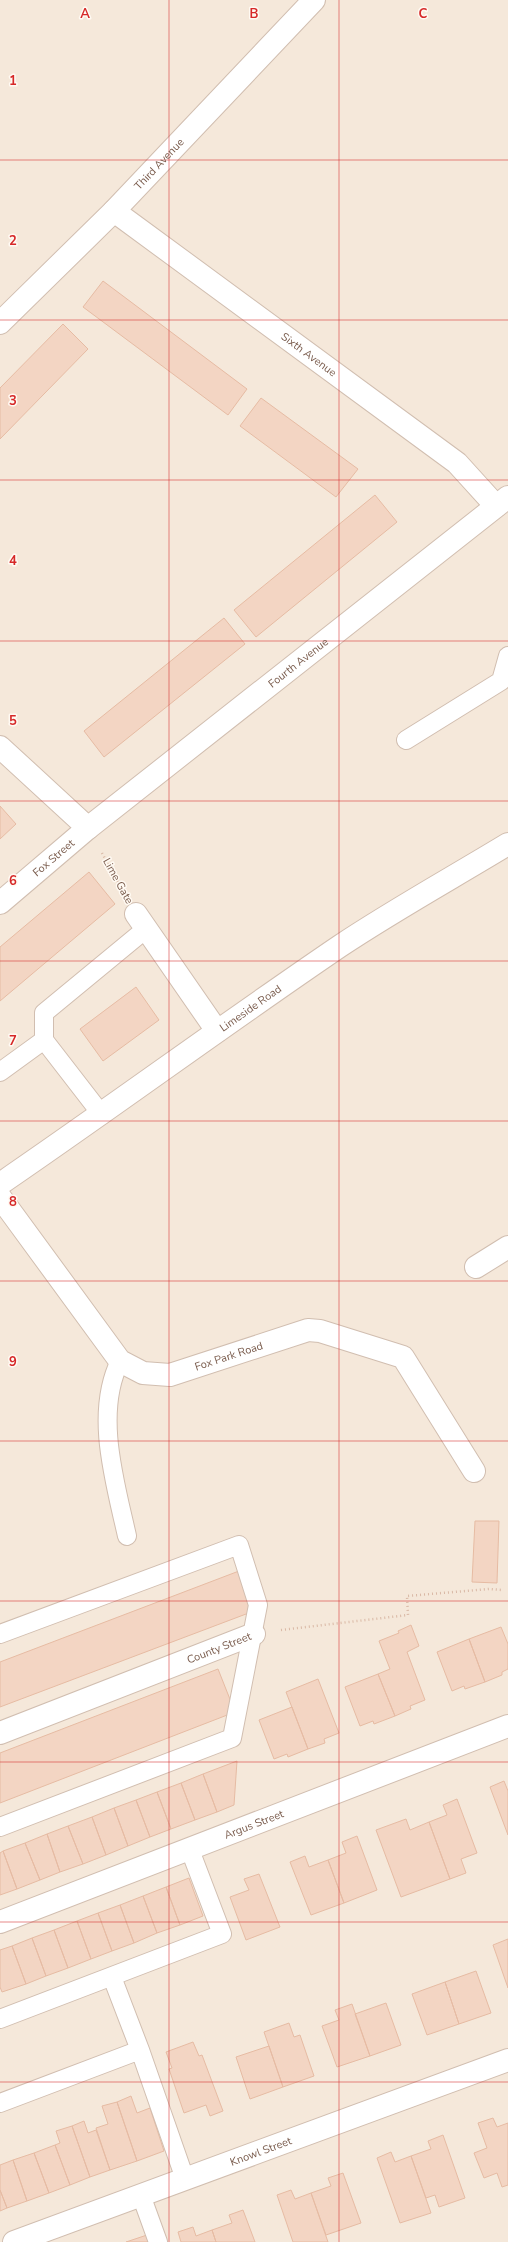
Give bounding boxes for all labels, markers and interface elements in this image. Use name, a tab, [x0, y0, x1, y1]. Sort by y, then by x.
text: A	[80, 5, 90, 23]
text: B	[250, 5, 259, 23]
text: C	[419, 5, 428, 23]
text: 1	[9, 72, 17, 90]
street label: Third Avenue	[131, 134, 187, 193]
text: 2	[9, 232, 17, 250]
street label: Sixth Avenue	[278, 329, 340, 380]
text: 3	[9, 392, 17, 410]
text: 4	[9, 552, 17, 570]
street label: Fourth Avenue	[265, 634, 331, 691]
text: 5	[9, 712, 17, 730]
street label: Fox Street	[29, 835, 77, 880]
street label: Lime Gate	[99, 855, 137, 907]
text: 6	[9, 872, 17, 890]
street label: Limeside Road	[216, 981, 284, 1035]
text: 7	[9, 1032, 17, 1050]
text: 8	[9, 1193, 17, 1211]
street label: Fox Park Road	[193, 1338, 265, 1374]
text: 9	[9, 1353, 17, 1371]
street label: County Street	[185, 1628, 254, 1667]
street label: Argus Street	[222, 1806, 286, 1842]
street label: Knowl Street	[228, 2133, 294, 2169]

